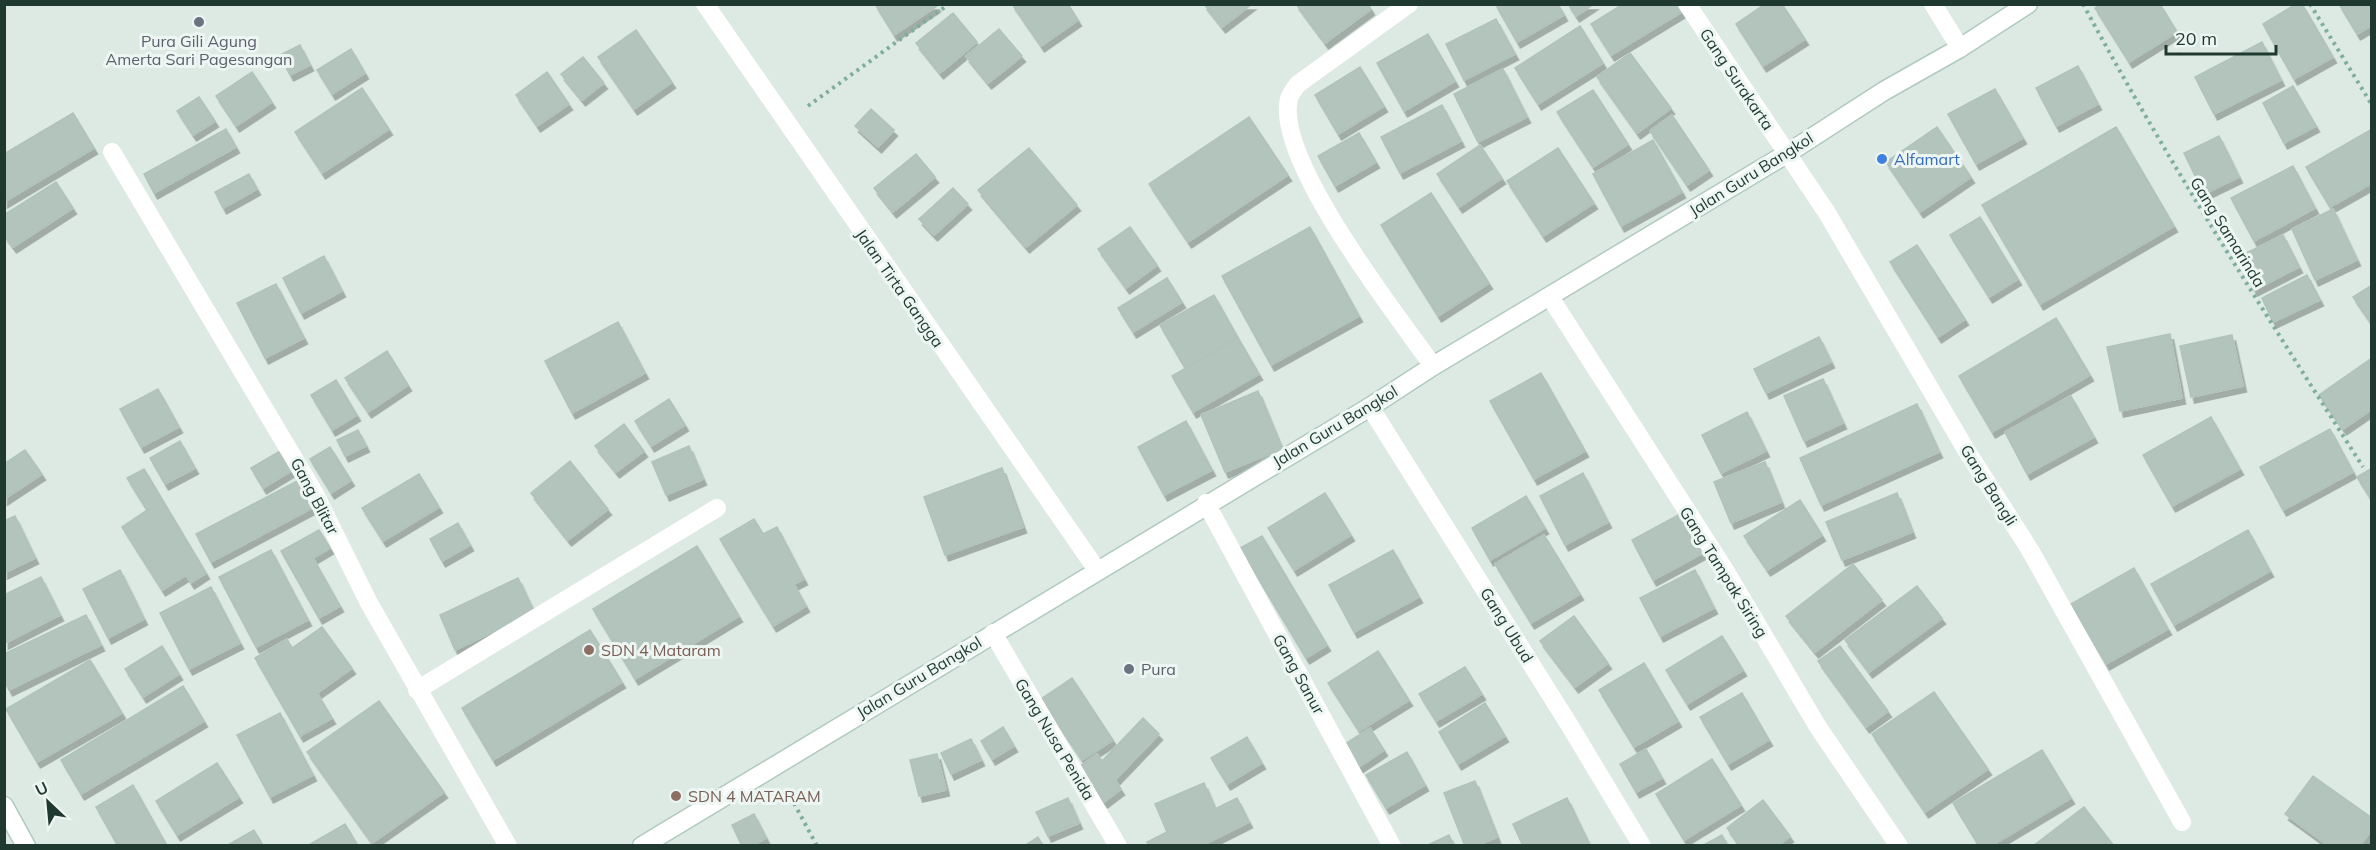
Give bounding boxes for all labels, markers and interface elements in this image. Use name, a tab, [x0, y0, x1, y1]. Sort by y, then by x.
marker: Pura Gili Agung Amerta Sari Pagesangan	[192, 15, 206, 29]
scale bar	[2166, 18, 2276, 56]
street label: Gang Surakarta	[1696, 24, 1778, 134]
text: 20 m	[2175, 27, 2217, 50]
place label: Pura Gili Agung Amerta Sari Pagesangan	[106, 31, 293, 69]
street label: Jalan Guru Bangkol	[1685, 128, 1817, 220]
place label: Alfamart	[1894, 149, 1960, 169]
marker: Alfamart	[1875, 152, 1889, 166]
street label: Gang Samarinda	[2186, 173, 2270, 291]
street label: Jalan Tirta Gangga	[852, 225, 948, 351]
street label: Jalan Guru Bangkol	[1269, 381, 1401, 471]
street label: Gang Bangli	[1956, 441, 2022, 529]
street label: Gang Blitar	[286, 454, 344, 538]
street label: Gang Tampak Siring	[1676, 503, 1772, 641]
street label: Gang Ubud	[1476, 584, 1538, 666]
street label: Gang Sanur	[1269, 630, 1329, 718]
street label: Jalan Guru Bangkol	[853, 632, 985, 722]
place label: SDN 4 Mataram	[601, 640, 721, 660]
marker: SDN 4 Mataram	[582, 643, 596, 657]
place label: Pura	[1141, 659, 1176, 679]
marker: Pura	[1122, 662, 1136, 676]
street label: Gang Nusa Penida	[1011, 674, 1099, 804]
north arrow	[18, 772, 78, 832]
text: U	[32, 777, 51, 800]
place label: SDN 4 MATARAM	[688, 786, 821, 806]
marker: SDN 4 MATARAM	[669, 789, 683, 803]

